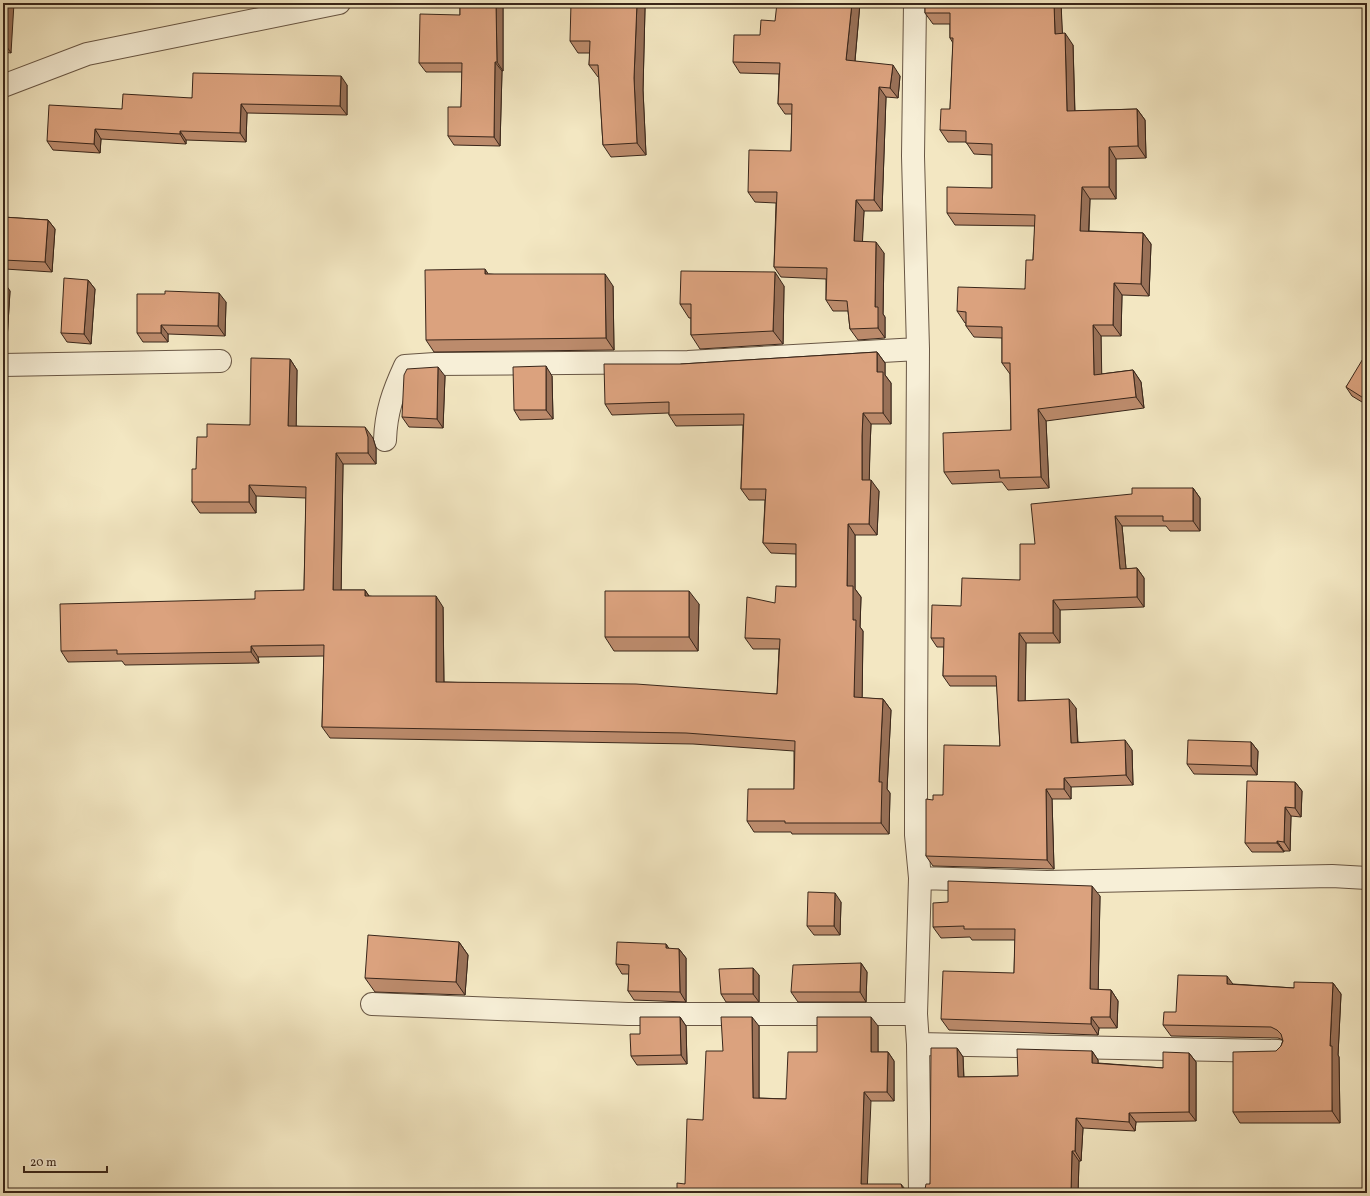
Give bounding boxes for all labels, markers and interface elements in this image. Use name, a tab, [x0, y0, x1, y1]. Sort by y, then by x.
scale bar	[24, 1148, 107, 1174]
text: 20 m	[30, 1155, 57, 1171]

